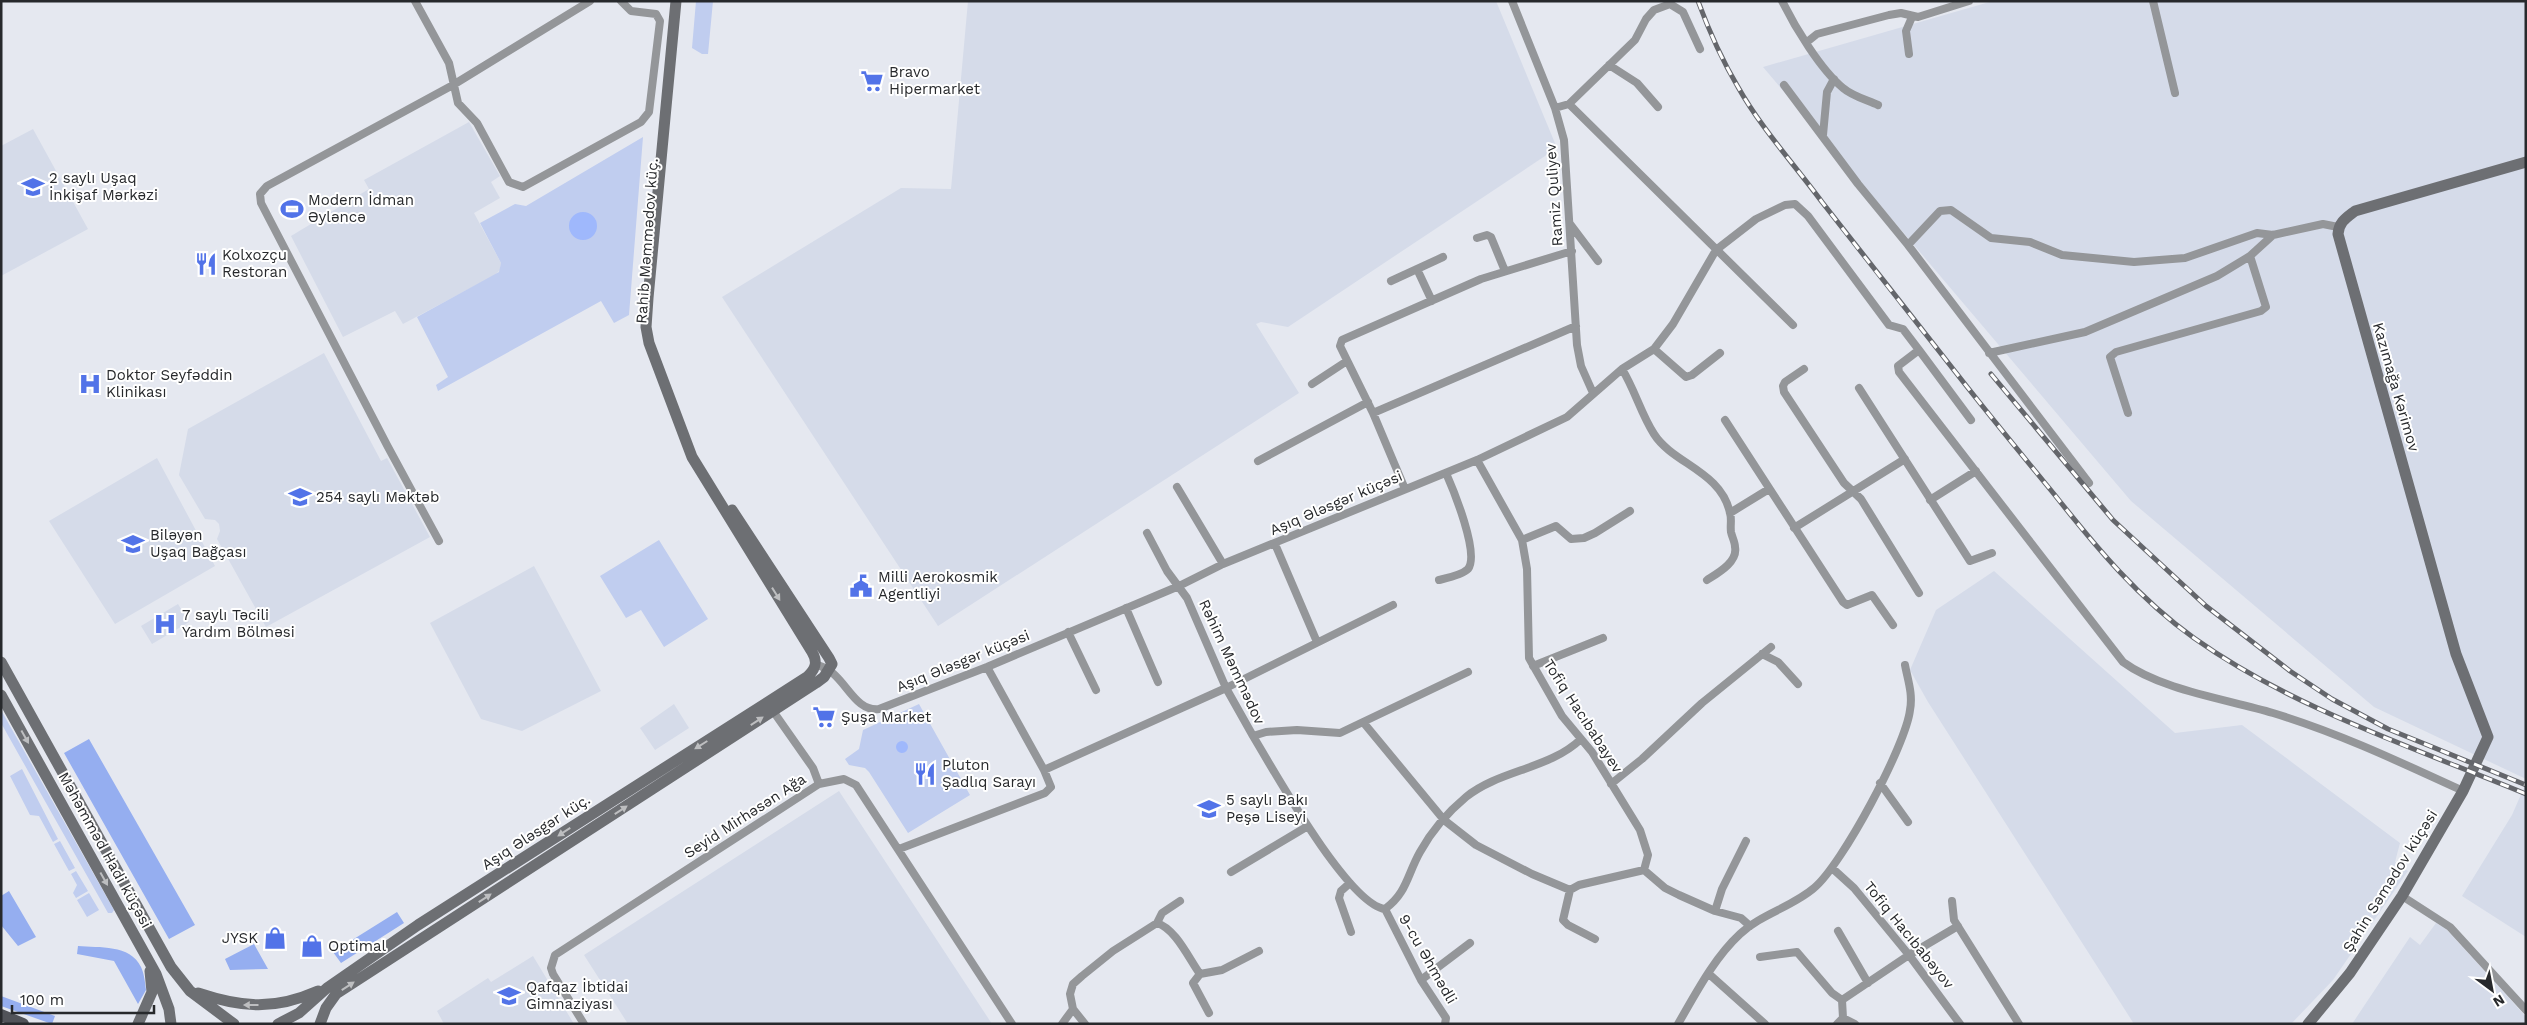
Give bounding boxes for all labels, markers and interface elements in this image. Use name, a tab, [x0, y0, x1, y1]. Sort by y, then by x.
place label: Bravo Hipermarket	[889, 63, 981, 98]
supermarket icon: Bravo Hipermarket	[859, 68, 885, 94]
street label: Ramiz Quliyev	[1541, 143, 1567, 247]
street label: Rahib Məmmədov küç.	[632, 158, 662, 324]
place label: 2 saylı Uşaq İnkişaf Mərkəzi	[49, 169, 158, 204]
school or university icon: 2 saylı Uşaq İnkişaf Mərkəzi	[20, 174, 46, 200]
place label: Modern İdman Əyləncə	[308, 191, 414, 226]
sports icon: Modern İdman Əyləncə	[279, 196, 305, 222]
place label: Kolxozçu Restoran	[222, 246, 287, 281]
restaurant icon: Kolxozçu Restoran	[193, 251, 219, 277]
street label: Kazımağa Kərimov	[2369, 321, 2423, 454]
place label: Doktor Seyfәddin Klinikası	[106, 366, 232, 401]
hospital icon: Doktor Seyfәddin Klinikası	[77, 371, 103, 397]
street label: Aşıq Ələsgər küçəsi	[1267, 467, 1405, 539]
school or university icon: 254 saylı Məktəb	[287, 484, 313, 510]
place label: 254 saylı Məktəb	[316, 488, 439, 506]
place label: Biləyən Uşaq Bağçası	[150, 526, 246, 561]
school or university icon: Biləyən Uşaq Bağçası	[120, 531, 146, 557]
place label: Milli Aerokosmik Agentliyi	[878, 568, 998, 603]
public building icon: Milli Aerokosmik Agentliyi	[848, 573, 874, 599]
one-way arrow	[772, 587, 781, 601]
street label: Rəhim Məmmədov	[1195, 597, 1269, 728]
place label: 7 saylı Təcili Yardım Bölməsi	[182, 606, 295, 641]
hospital icon: 7 saylı Təcili Yardım Bölməsi	[152, 611, 178, 637]
street label: Aşıq Ələsgər küçəsi	[894, 626, 1032, 696]
street label: Tofiq Hacıbabayev	[1540, 656, 1627, 776]
supermarket icon: Şuşa Market	[811, 704, 837, 730]
place label: Şuşa Market	[841, 708, 932, 726]
one-way arrow	[751, 717, 764, 726]
one-way arrow	[21, 730, 29, 745]
one-way arrow	[694, 740, 707, 749]
place label: Pluton Şadlıq Sarayı	[942, 756, 1036, 791]
restaurant icon: Pluton Şadlıq Sarayı	[912, 761, 938, 787]
street label: Məhəmməd Hadi küçəsi	[55, 769, 155, 931]
street label: Seyid Mirhəsən Ağa	[681, 770, 810, 862]
street label: Aşıq Ələsgər küç.	[478, 790, 594, 874]
place label: 5 saylı Bakı Peşə Liseyi	[1226, 791, 1308, 826]
school or university icon: 5 saylı Bakı Peşə Liseyi	[1196, 796, 1222, 822]
one-way arrow	[614, 805, 628, 815]
street label: Şahin Səmədov küçəsi	[2339, 807, 2441, 955]
one-way arrow	[557, 828, 570, 837]
one-way arrow	[100, 872, 108, 887]
street label: Tofiq Hacıbabəyov	[1860, 878, 1958, 992]
one-way arrow	[478, 893, 491, 903]
street label: 9-cu Əhmədli	[1395, 911, 1461, 1007]
shop icon: JYSK	[262, 925, 288, 951]
place label: JYSK	[222, 929, 258, 947]
shop icon: Optimal	[299, 933, 325, 959]
place label: Optimal	[328, 937, 386, 955]
north arrow	[2467, 965, 2517, 1015]
place label: Qafqaz İbtidai Gimnaziyası	[526, 978, 628, 1013]
scale bar	[12, 982, 155, 1014]
one-way arrow	[342, 982, 355, 991]
school or university icon: Qafqaz İbtidai Gimnaziyası	[496, 983, 522, 1009]
text: 100 m	[20, 991, 64, 1009]
text: N	[2490, 991, 2508, 1011]
one-way arrow	[242, 1001, 258, 1009]

